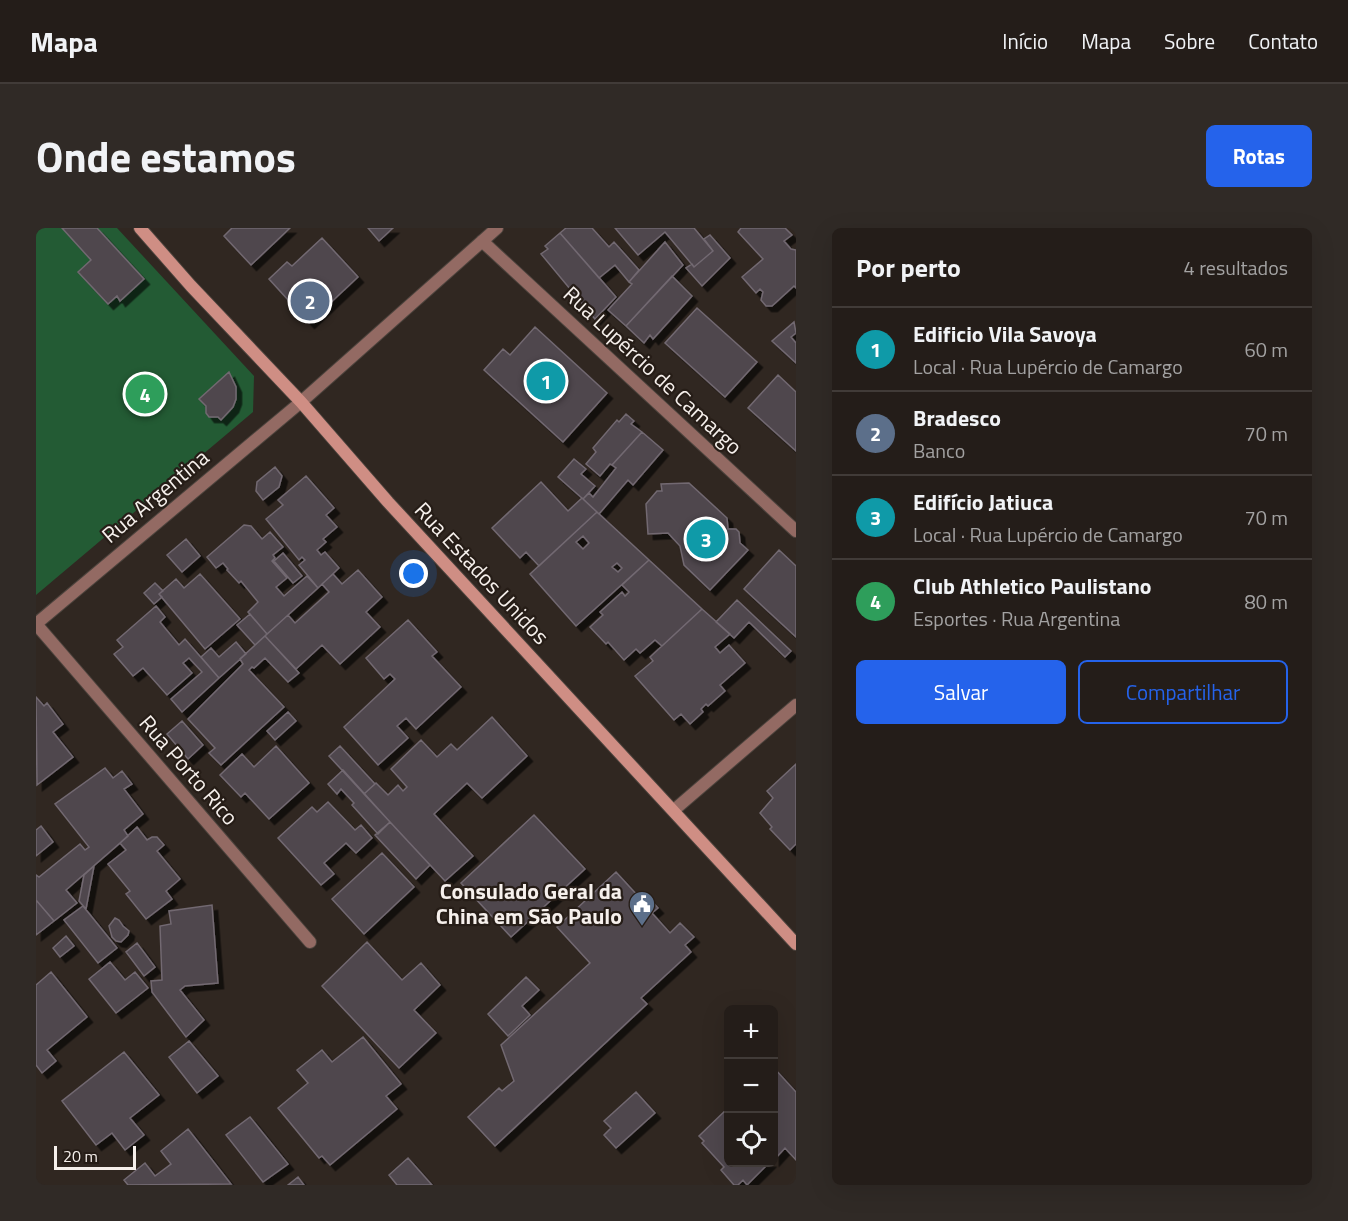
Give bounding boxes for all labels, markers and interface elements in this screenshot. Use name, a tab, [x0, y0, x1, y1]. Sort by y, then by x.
text: Mapa	[30, 20, 98, 63]
text: Início	[1002, 25, 1048, 57]
text: Mapa	[1081, 25, 1131, 57]
text: Sobre	[1164, 25, 1215, 57]
text: Contato	[1248, 25, 1318, 57]
text: Onde estamos	[36, 124, 296, 188]
button: Rotas	[1206, 125, 1312, 187]
text: Por perto	[856, 248, 961, 287]
text: 4 resultados	[1184, 252, 1288, 283]
pin: 2	[290, 278, 330, 324]
street label: Rua Lupércio de Camargo	[556, 278, 750, 462]
text: Edificio Vila Savoya	[913, 317, 1097, 351]
text: 1	[870, 334, 881, 365]
text: 60 m	[1244, 334, 1288, 365]
text: Local · Rua Lupércio de Camargo	[913, 351, 1183, 382]
pin: 1	[526, 358, 566, 404]
pin: 4	[126, 372, 164, 416]
text: Bradesco	[913, 401, 1001, 435]
text: 2	[870, 418, 881, 449]
text: 70 m	[1244, 418, 1288, 449]
text: Banco	[913, 435, 965, 466]
street label: Rua Argentina	[94, 441, 216, 551]
text: Edifício Jatiuca	[913, 485, 1053, 519]
street label: Rua Estados Unidos	[407, 494, 557, 652]
text: 3	[870, 502, 881, 533]
text: 70 m	[1244, 502, 1288, 533]
pin: 3	[686, 516, 726, 562]
text: Local · Rua Lupércio de Camargo	[913, 519, 1183, 550]
your location	[399, 559, 428, 588]
text: Club Athletico Paulistano	[913, 569, 1152, 603]
text: 4	[870, 586, 881, 617]
text: 80 m	[1244, 586, 1288, 617]
text: Esportes · Rua Argentina	[913, 603, 1120, 634]
button: Salvar	[856, 660, 1066, 724]
button: Compartilhar	[1078, 660, 1288, 724]
street label: Rua Porto Rico	[131, 707, 247, 833]
place label: Consulado Geral da China em São Paulo	[436, 874, 622, 933]
public building icon: Consulado Geral da China em São Paulo	[627, 889, 657, 927]
map controls	[724, 1005, 778, 1167]
button: +	[724, 1005, 778, 1059]
button: −	[724, 1059, 778, 1113]
button: locate	[724, 1113, 778, 1167]
scale bar	[54, 1143, 136, 1170]
text: 20 m	[63, 1144, 98, 1168]

